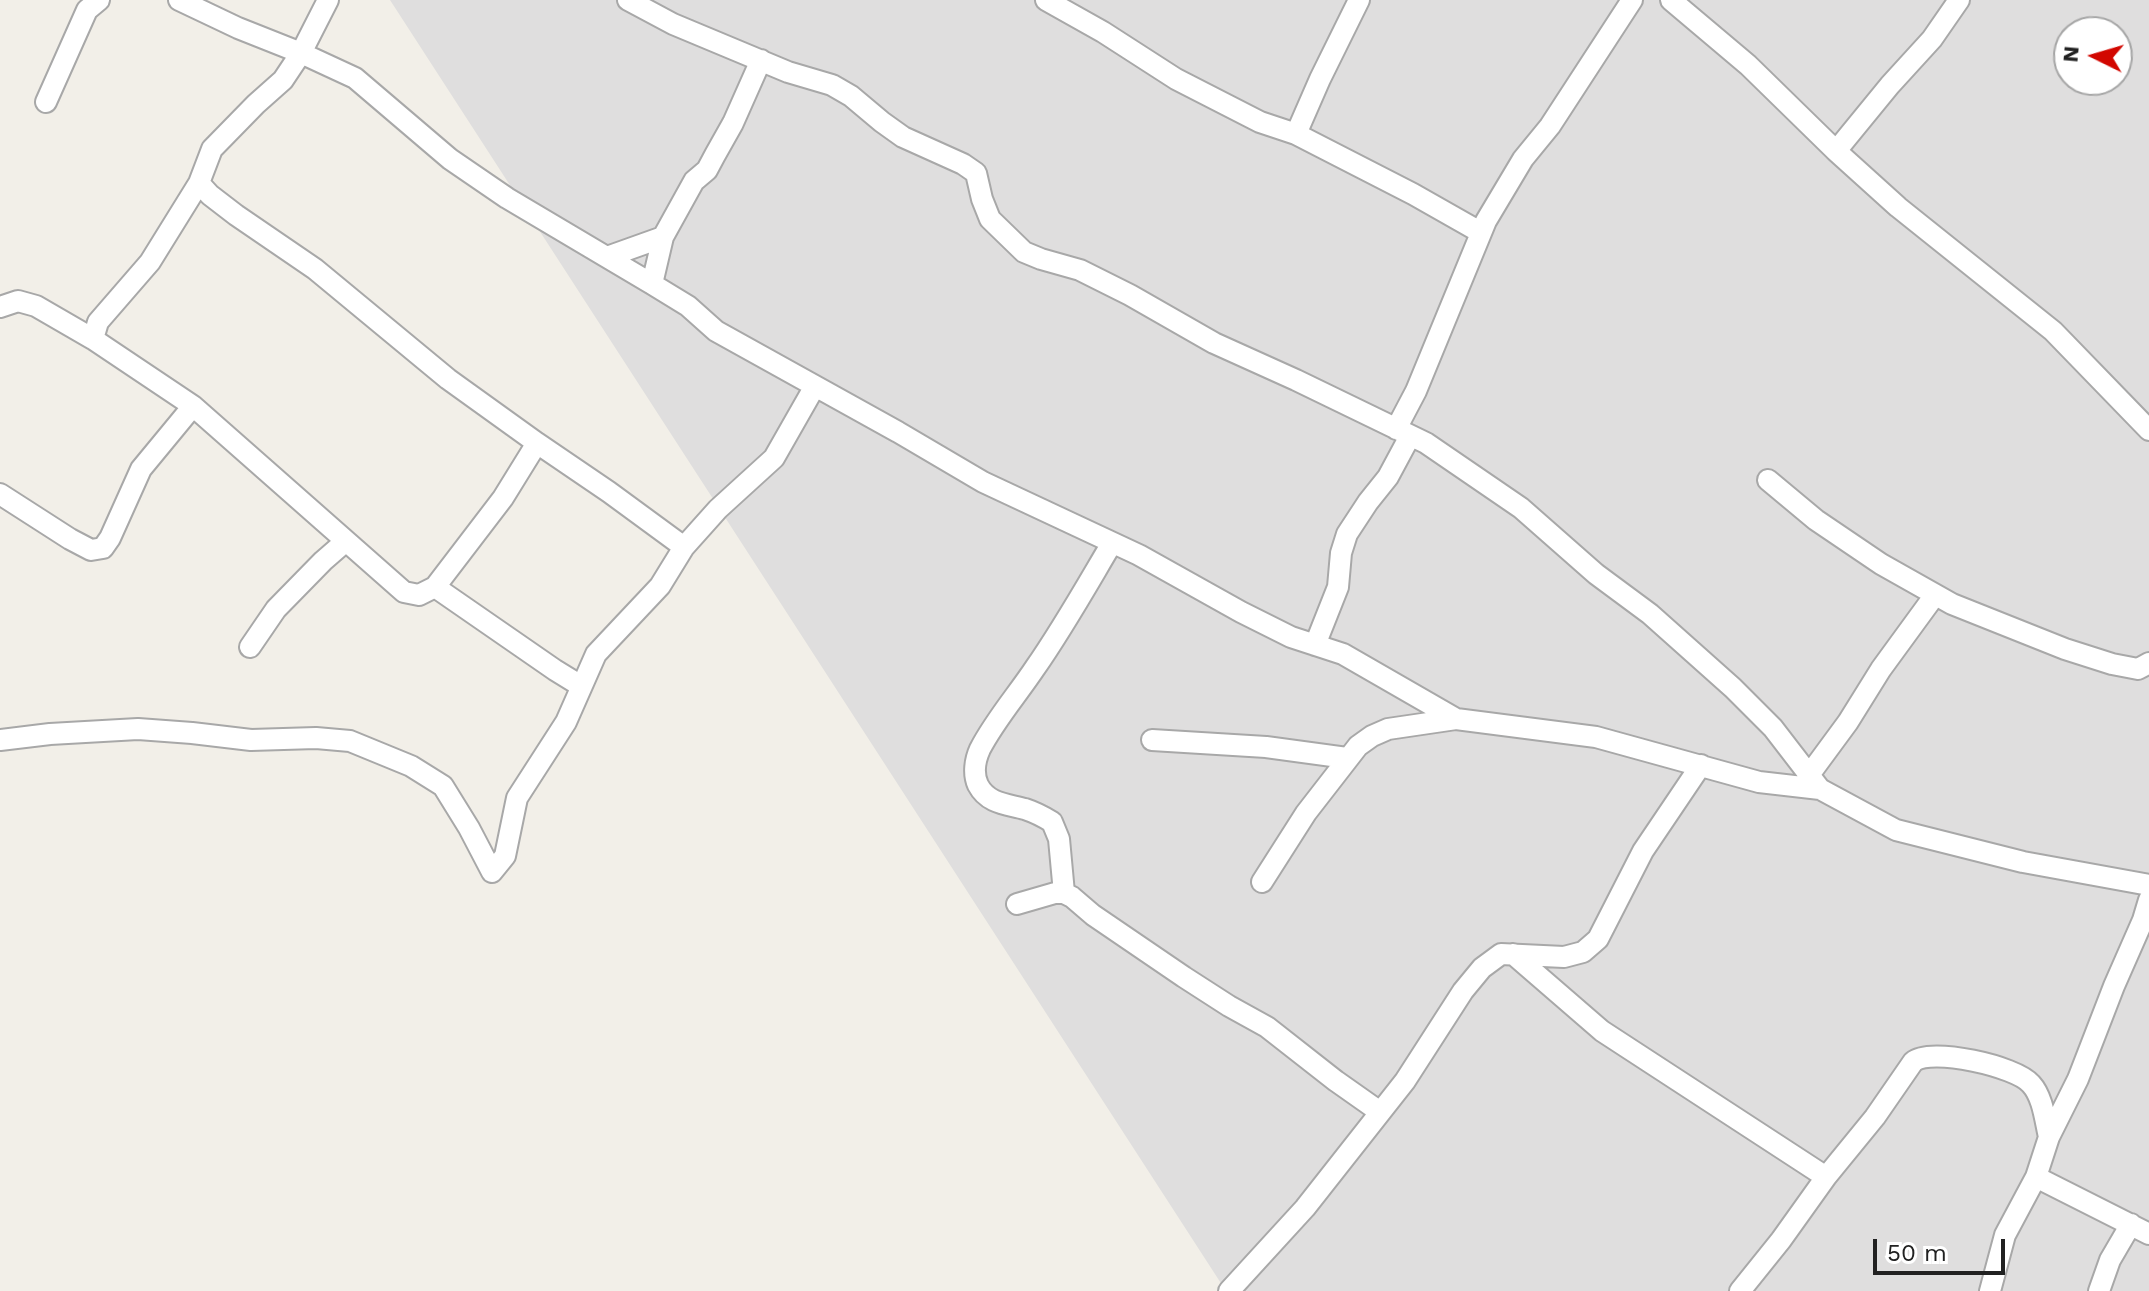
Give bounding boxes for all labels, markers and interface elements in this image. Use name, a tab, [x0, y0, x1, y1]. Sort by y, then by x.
north arrow	[2053, 16, 2133, 96]
text: N	[2057, 45, 2084, 63]
scale bar	[1877, 1223, 2009, 1273]
text: 50 m	[1887, 1239, 1947, 1267]

